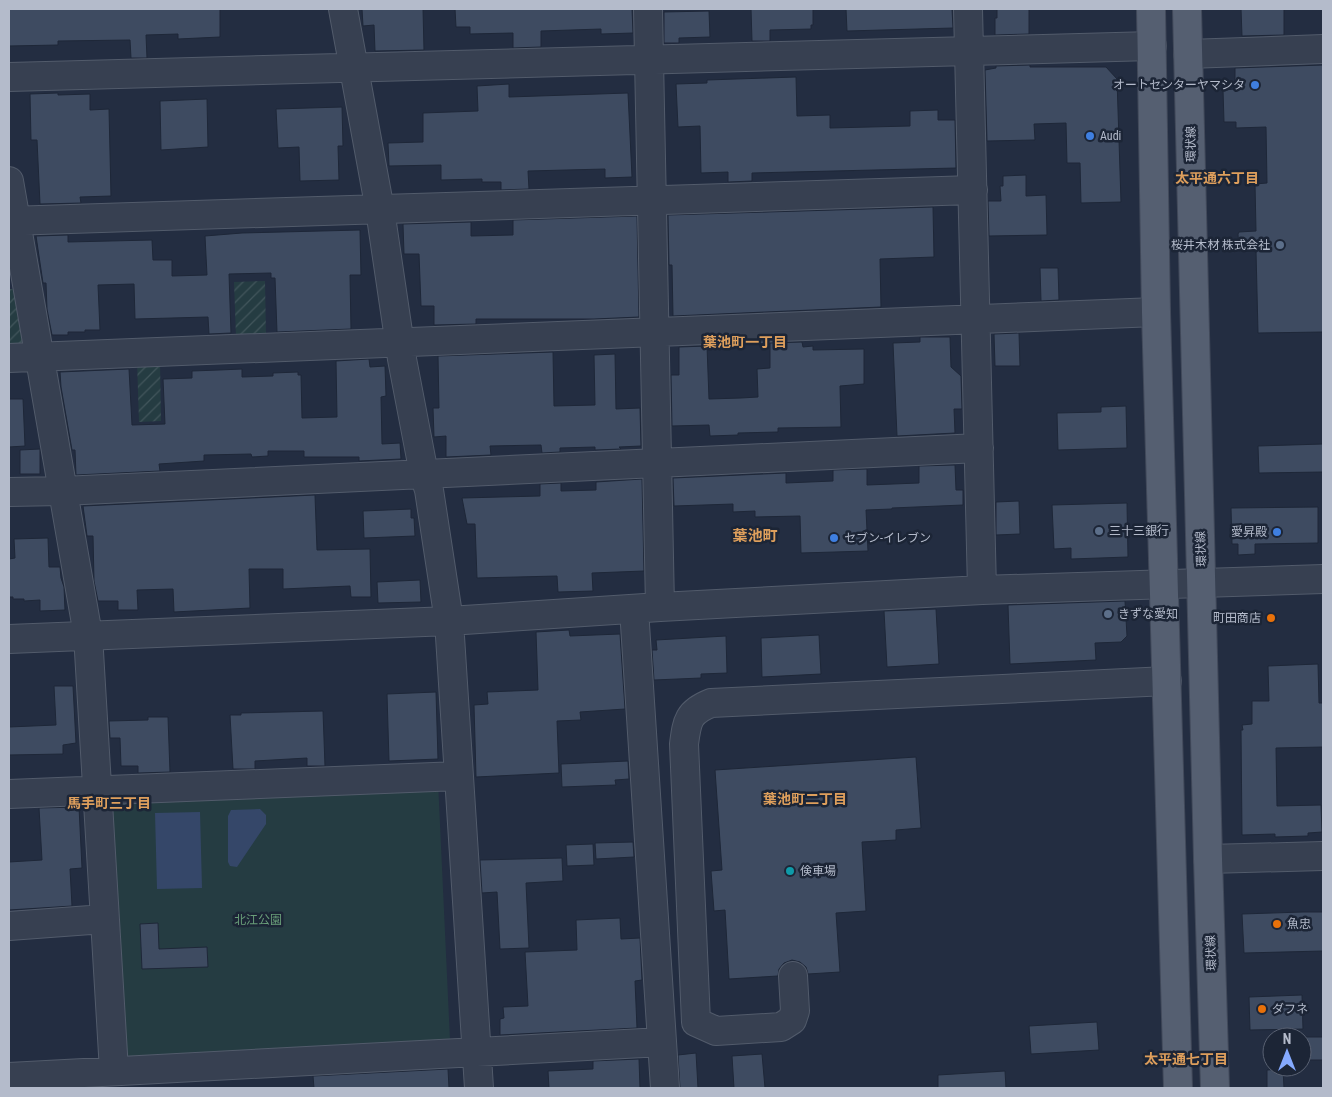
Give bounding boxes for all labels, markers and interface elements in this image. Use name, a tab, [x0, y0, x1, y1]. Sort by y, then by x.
place label: オートセンターヤマシタ	[1113, 78, 1245, 92]
marker: オートセンターヤマシタ	[1249, 79, 1261, 91]
street label: 環状線	[1184, 126, 1198, 162]
place label: Audi	[1100, 129, 1121, 143]
marker: Audi	[1084, 130, 1096, 142]
district label: 太平通六丁目	[1175, 170, 1259, 186]
place label: 桜井木材 株式会社	[1171, 238, 1270, 252]
marker: 桜井木材 株式会社	[1274, 239, 1286, 251]
district label: 葉池町一丁目	[703, 334, 787, 350]
place label: 三十三銀行	[1109, 524, 1169, 538]
marker: 三十三銀行	[1093, 525, 1105, 537]
place label: 愛昇殿	[1231, 525, 1267, 539]
marker: 愛昇殿	[1271, 526, 1283, 538]
district label: 葉池町	[732, 527, 778, 545]
place label: セブン-イレブン	[844, 531, 931, 545]
street label: 環状線	[1193, 531, 1209, 567]
marker: セブン-イレブン	[828, 532, 840, 544]
place label: きずな愛知	[1118, 607, 1178, 621]
marker: きずな愛知	[1102, 608, 1114, 620]
place label: 町田商店	[1213, 611, 1261, 625]
marker: 町田商店	[1265, 612, 1277, 624]
district label: 葉池町二丁目	[763, 791, 847, 807]
district label: 馬手町三丁目	[67, 795, 151, 811]
place label: 倹車場	[800, 864, 836, 878]
marker: 倹車場	[784, 865, 796, 877]
park label: 北江公園	[234, 913, 282, 927]
place label: 魚忠	[1287, 917, 1311, 931]
marker: 魚忠	[1271, 918, 1283, 930]
street label: 環状線	[1203, 935, 1219, 971]
place label: ダフネ	[1272, 1002, 1308, 1016]
marker: ダフネ	[1256, 1003, 1268, 1015]
north arrow	[1262, 1027, 1312, 1077]
text: N	[1283, 1031, 1291, 1047]
district label: 太平通七丁目	[1144, 1051, 1228, 1067]

